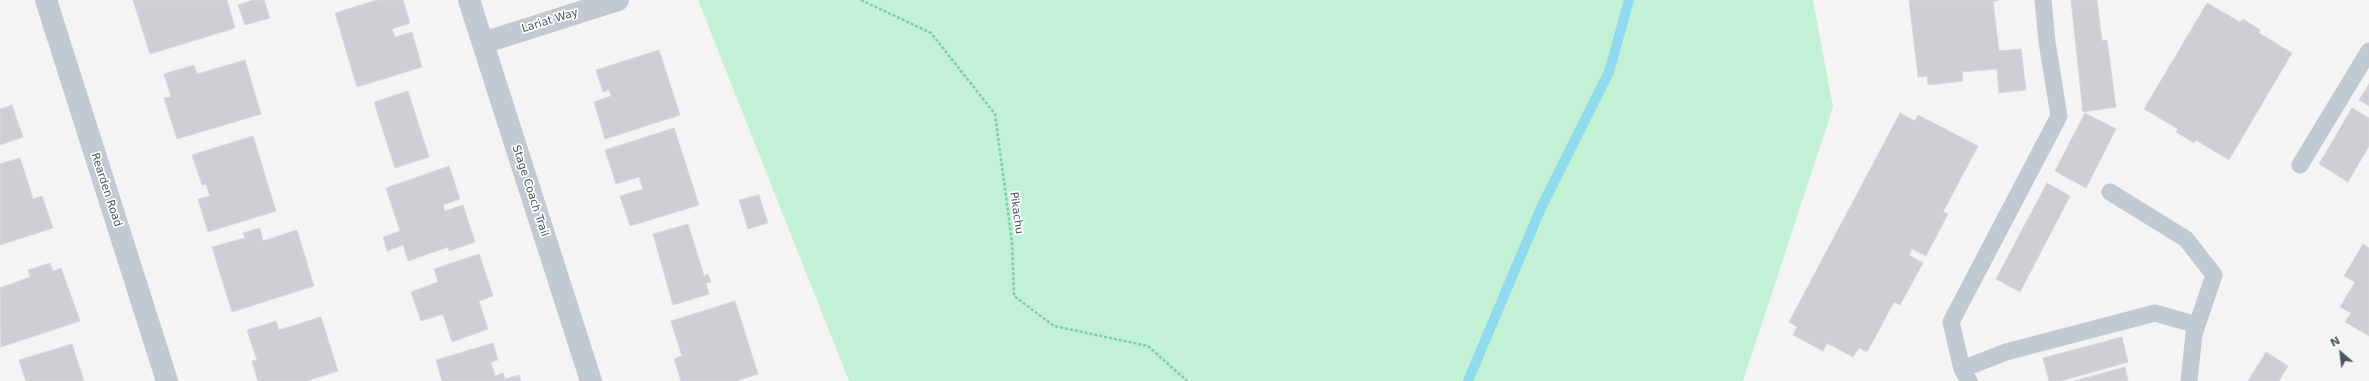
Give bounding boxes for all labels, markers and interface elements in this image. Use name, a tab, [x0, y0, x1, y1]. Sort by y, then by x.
street label: Lariat Way	[520, 6, 580, 36]
street label: Stage Coach Trail	[509, 144, 551, 238]
street label: Rearden Road	[88, 151, 124, 229]
street label: Pikachu	[1007, 191, 1025, 235]
north arrow	[2321, 333, 2361, 373]
text: N	[2328, 334, 2342, 350]

